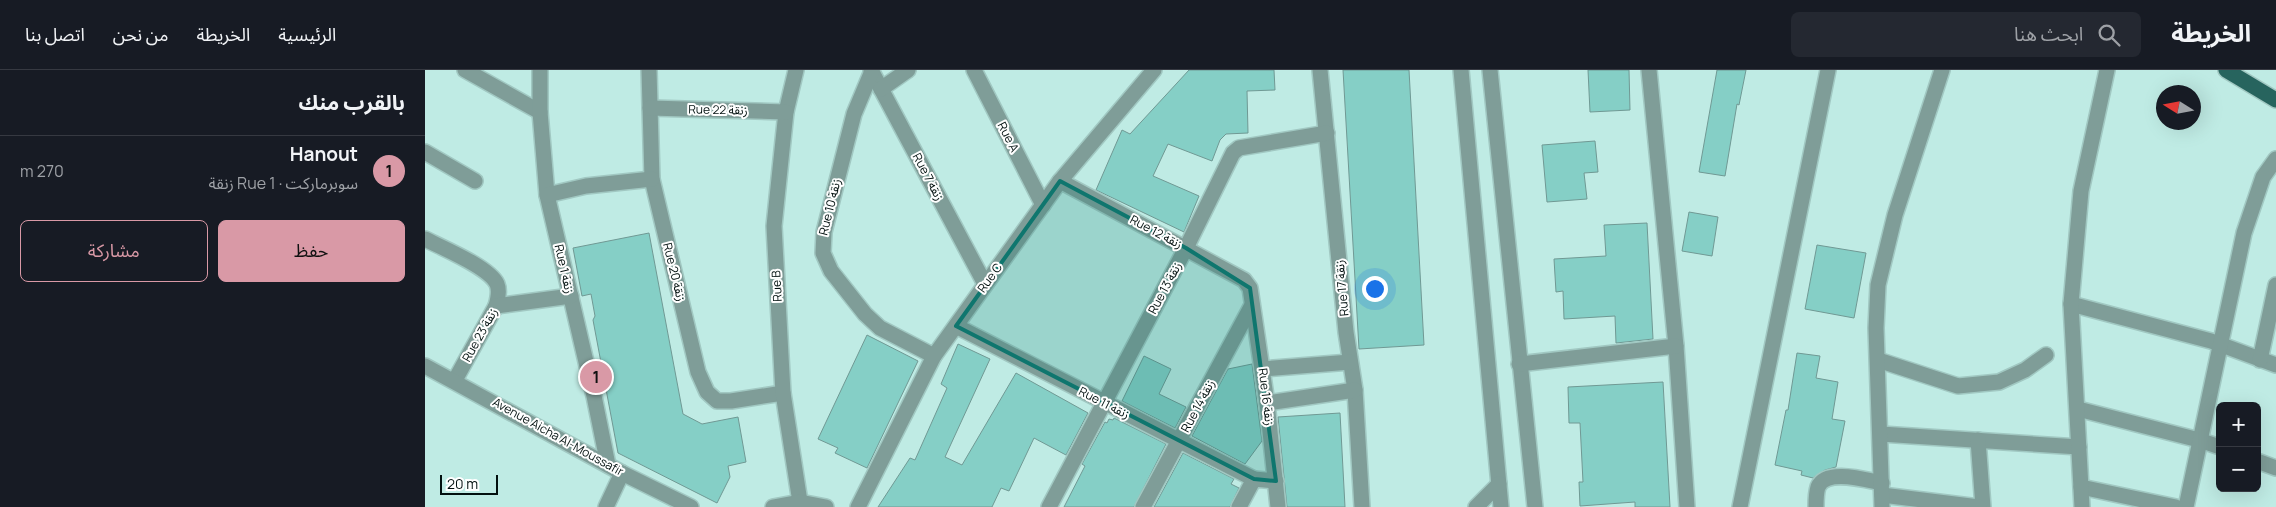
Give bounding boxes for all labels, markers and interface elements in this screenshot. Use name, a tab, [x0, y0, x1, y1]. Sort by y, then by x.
search box	[1791, 12, 2141, 57]
text: الخريطة	[2171, 16, 2251, 49]
text: ابحث هنا	[2014, 21, 2083, 47]
icon: search	[2095, 21, 2123, 49]
text: اتصل بنا	[25, 22, 85, 46]
text: من نحن	[113, 22, 168, 46]
text: الخريطة	[196, 22, 250, 46]
text: الرئيسية	[278, 22, 336, 46]
north arrow	[2156, 85, 2201, 130]
text: بالقرب منك	[298, 88, 405, 116]
street label: Rue 22 زنقة	[688, 100, 748, 119]
street label: Rue A	[994, 119, 1023, 155]
text: Hanout	[290, 141, 358, 167]
street label: Rue 7 زنقة	[909, 150, 948, 204]
text: 270 m	[20, 160, 64, 182]
text: 1	[386, 160, 393, 182]
text: سوبرماركت · Rue 1 زنقة	[209, 172, 358, 194]
street label: Rue 10 زنقة	[814, 177, 845, 237]
street label: Rue 12 زنقة	[1127, 211, 1185, 252]
button: مشاركة	[20, 220, 208, 282]
button: حفظ	[218, 220, 405, 282]
street label: Rue 20 زنقة	[659, 241, 690, 303]
street label: Rue 1 زنقة	[551, 242, 578, 295]
street label: Rue C	[973, 259, 1006, 296]
street label: Rue 13 زنقة	[1144, 259, 1185, 317]
street label: Rue 17 زنقة	[1331, 259, 1352, 317]
street label: Rue B	[767, 270, 786, 302]
your location	[1362, 276, 1388, 302]
street label: Rue 23 زنقة	[458, 305, 501, 365]
pin: 1	[580, 358, 612, 396]
street label: Rue 16 زنقة	[1255, 367, 1278, 427]
street label: Rue 14 زنقة	[1177, 376, 1219, 435]
street label: Rue 11 زنقة	[1076, 383, 1133, 423]
street label: Avenue Aicha Al-Moussafir	[490, 393, 627, 480]
map controls	[2216, 402, 2261, 492]
button: +	[2216, 402, 2261, 447]
button: −	[2216, 447, 2261, 492]
scale bar	[440, 472, 497, 495]
text: 20 m	[447, 474, 478, 493]

